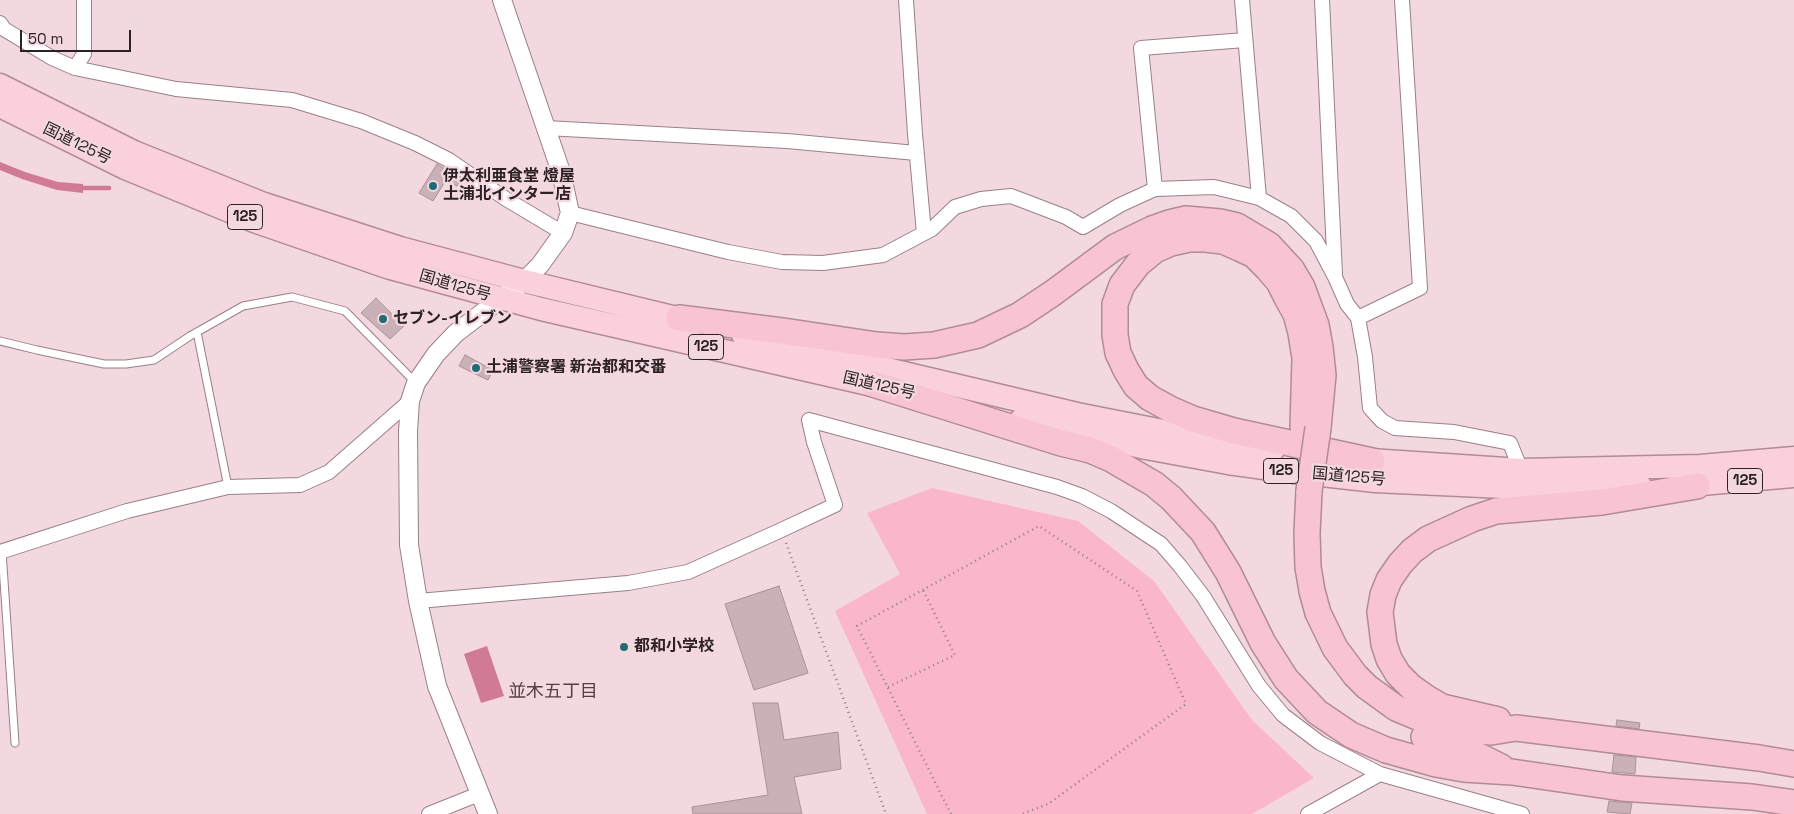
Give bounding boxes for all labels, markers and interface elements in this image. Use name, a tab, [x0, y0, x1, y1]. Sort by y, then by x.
scale bar	[22, 20, 134, 52]
text: 50 m	[28, 29, 63, 48]
street label: 国道125号	[40, 119, 114, 169]
place label: 伊太利亜食堂 燈屋 土浦北インター店	[443, 167, 575, 205]
marker: 伊太利亜食堂 燈屋 土浦北インター店	[427, 180, 439, 192]
road number: 125	[228, 204, 262, 230]
street label: 国道125号	[417, 267, 493, 305]
place label: セブン-イレブン	[393, 309, 512, 329]
marker: セブン-イレブン	[377, 313, 389, 325]
road number: 125	[688, 334, 724, 360]
place label: 土浦警察署 新治都和交番	[486, 358, 666, 378]
marker: 土浦警察署 新治都和交番	[470, 362, 482, 374]
street label: 国道125号	[841, 368, 917, 404]
road number: 125	[1264, 458, 1298, 484]
street label: 国道125号	[1311, 464, 1387, 490]
road number: 125	[1728, 468, 1762, 494]
place label: 都和小学校	[634, 637, 714, 657]
marker: 都和小学校	[618, 641, 630, 653]
district label: 並木五丁目	[508, 681, 598, 703]

